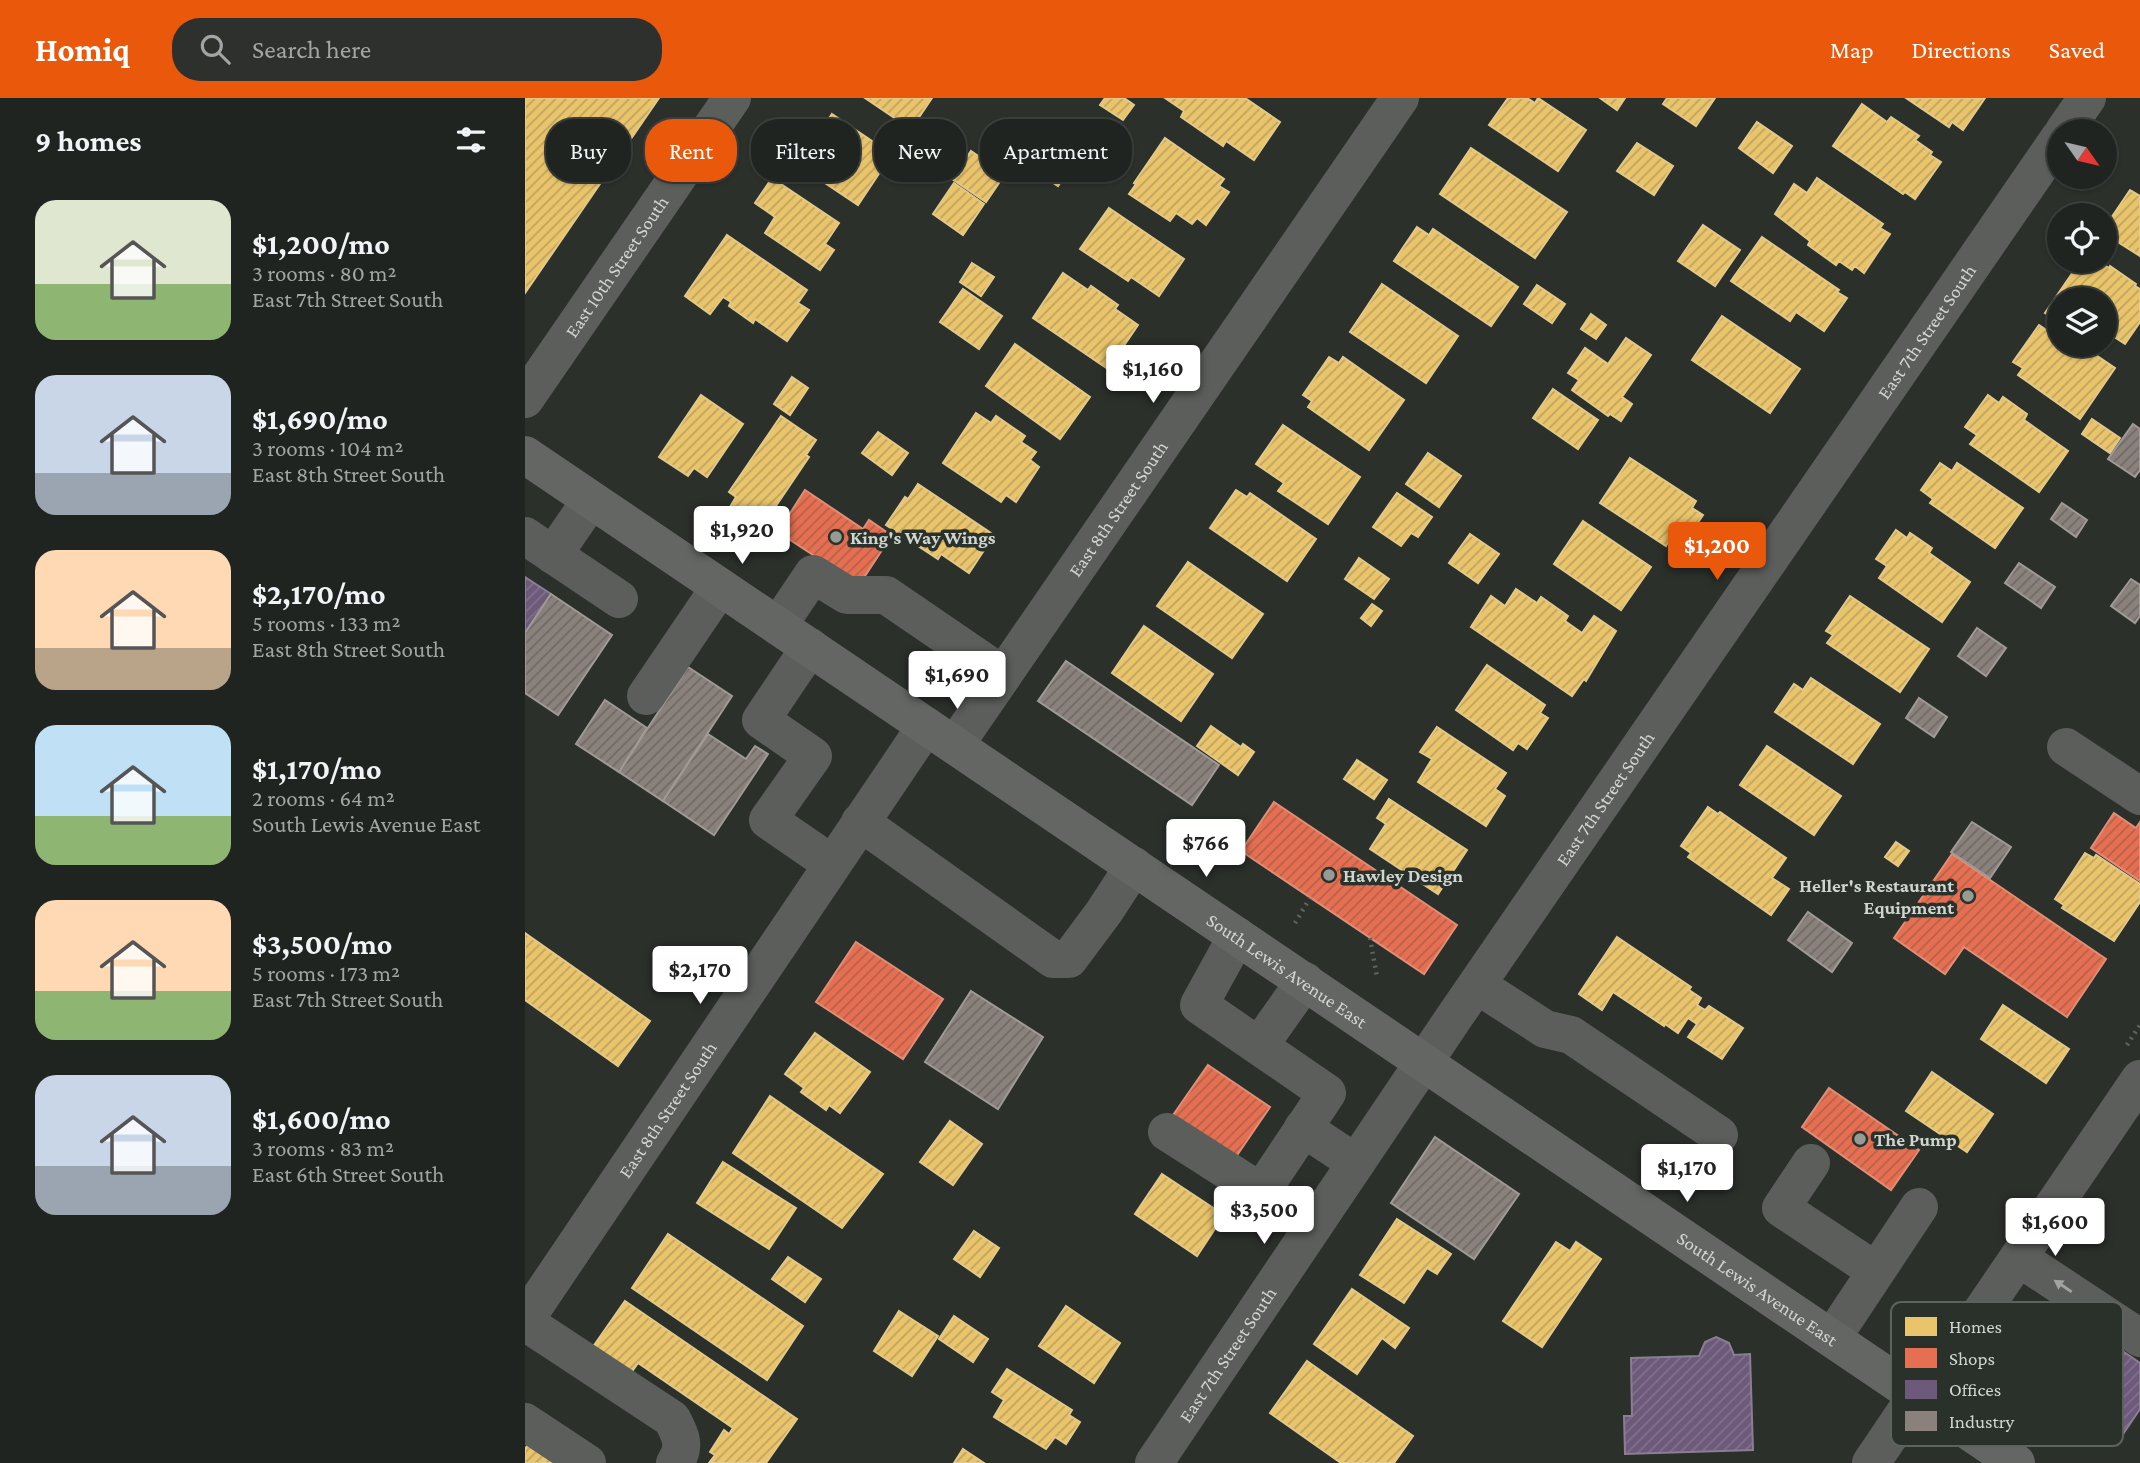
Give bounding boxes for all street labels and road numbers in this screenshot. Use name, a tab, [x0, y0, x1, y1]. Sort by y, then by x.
street label: East 10th Street South	[561, 192, 673, 341]
street label: East 7th Street South	[1873, 261, 1980, 403]
street label: East 8th Street South	[1064, 437, 1172, 581]
street label: East 7th Street South	[1552, 728, 1659, 870]
street label: South Lewis Avenue East	[1203, 909, 1372, 1033]
street label: East 8th Street South	[614, 1038, 721, 1182]
street label: South Lewis Avenue East	[1673, 1227, 1842, 1351]
street label: East 7th Street South	[1175, 1283, 1280, 1426]

